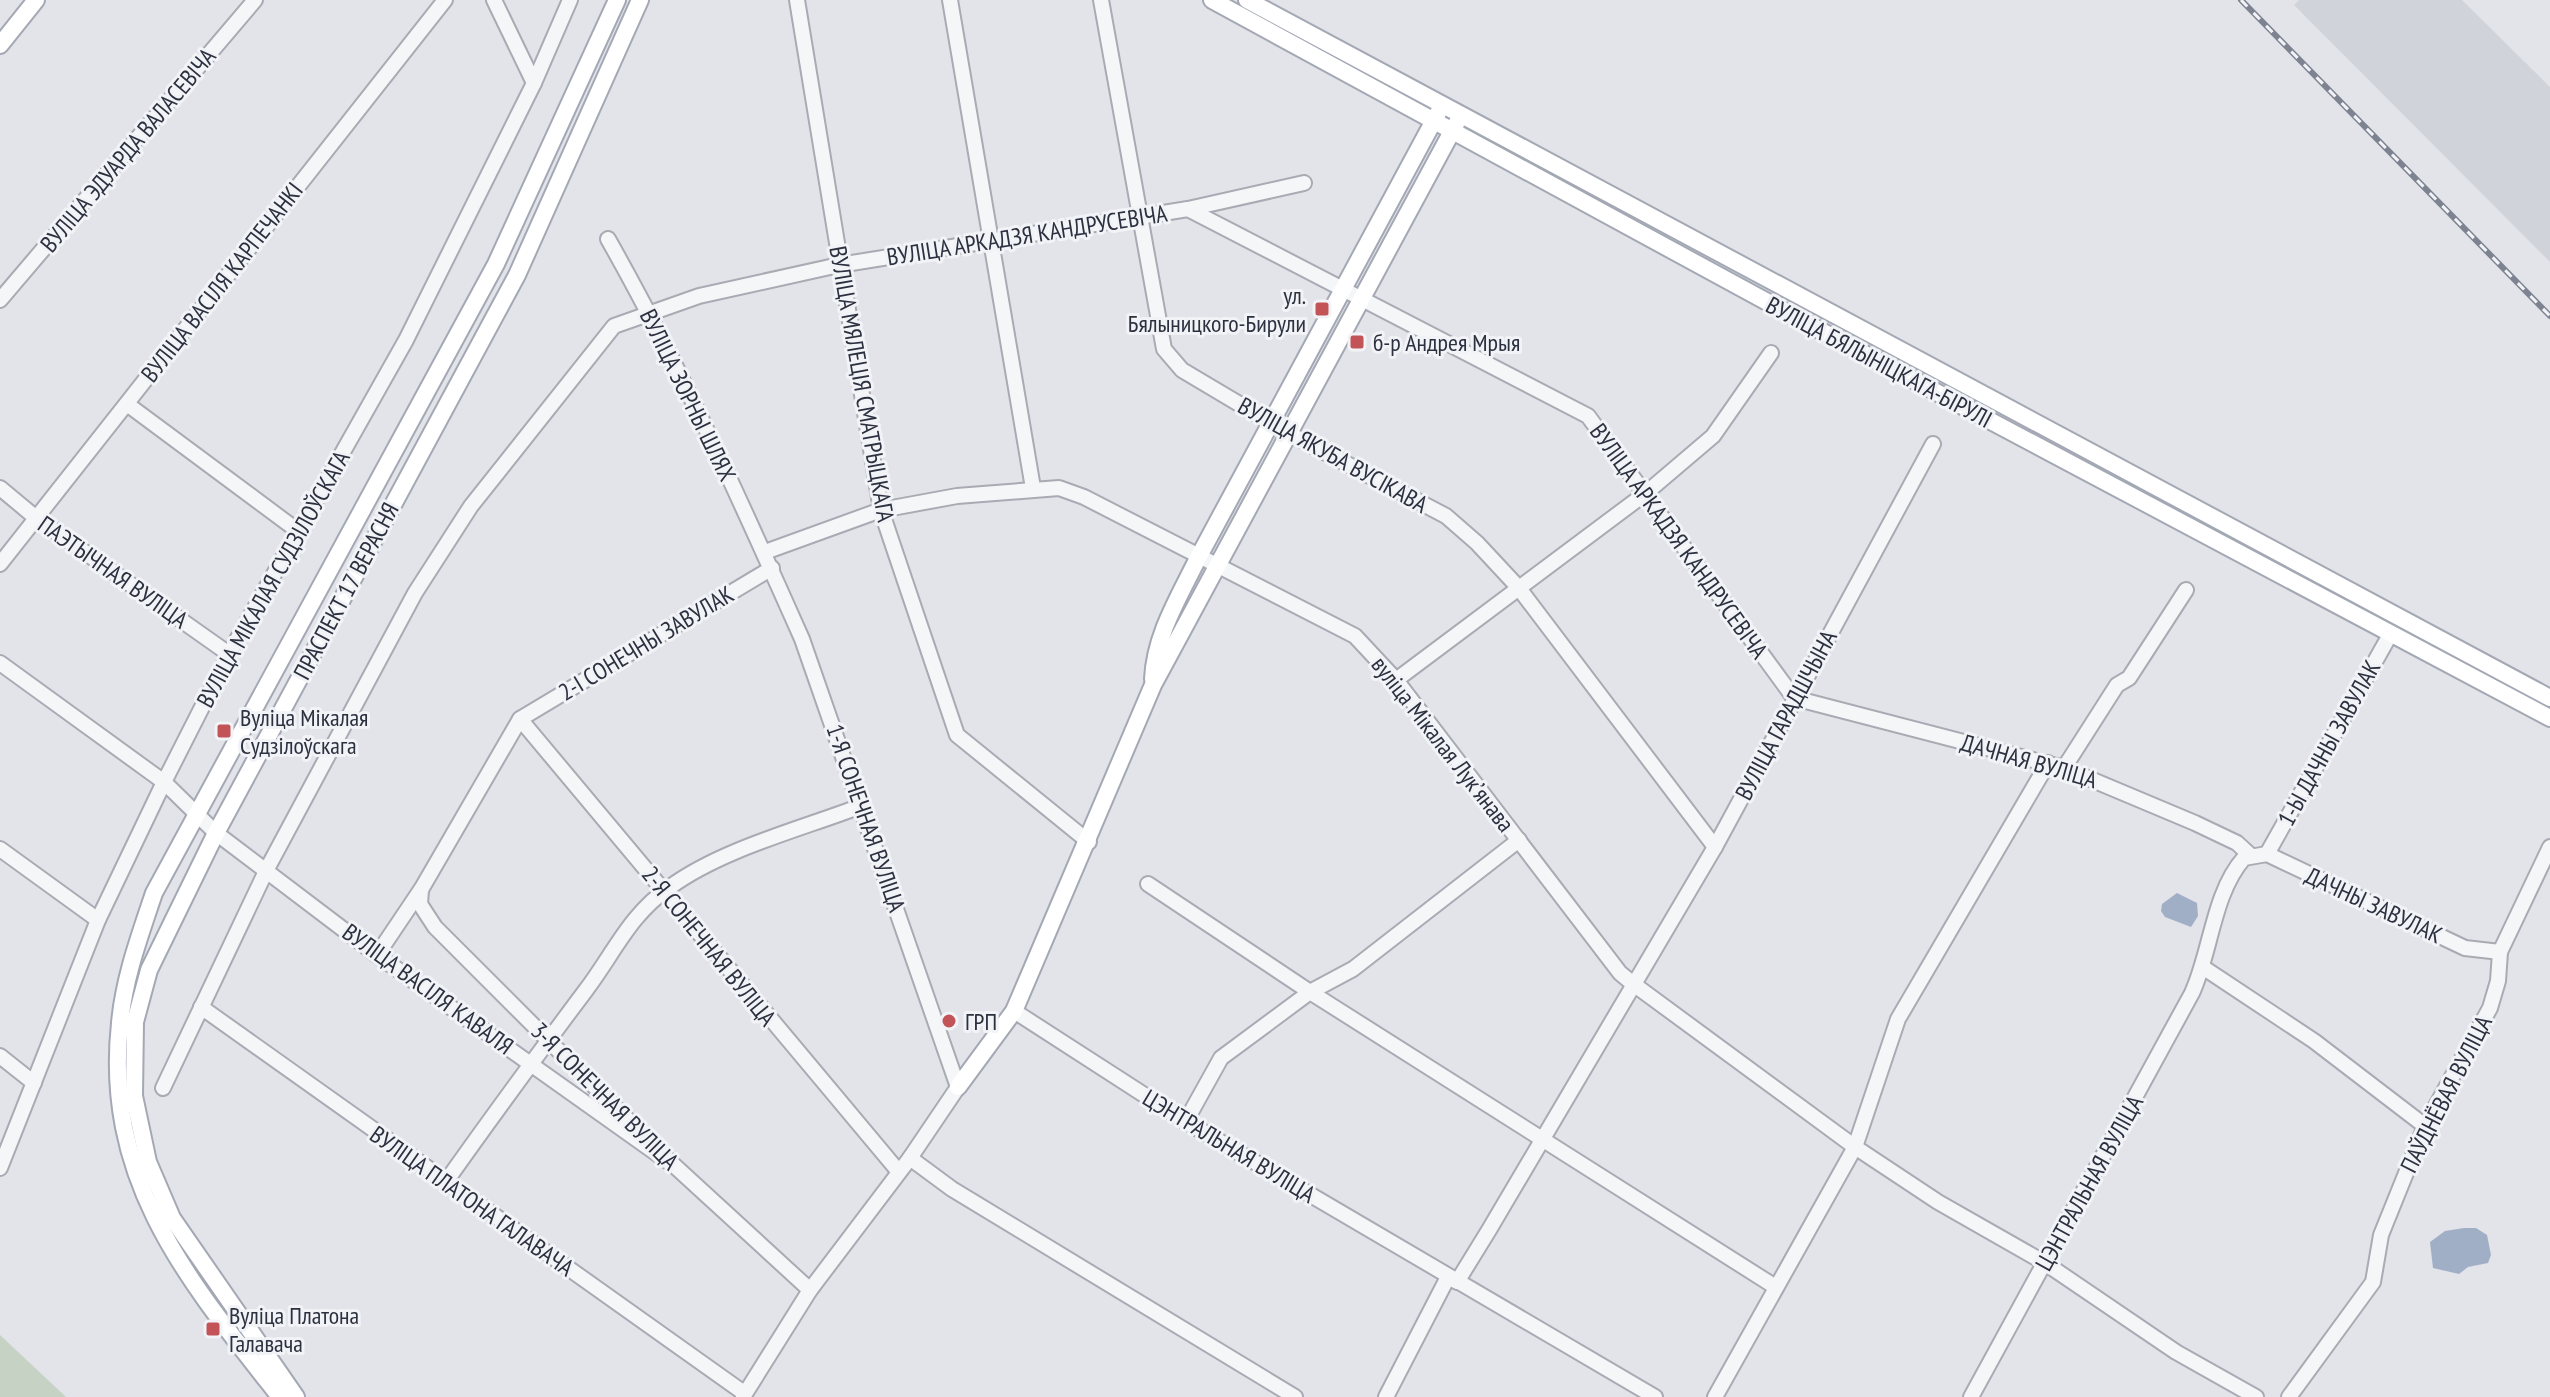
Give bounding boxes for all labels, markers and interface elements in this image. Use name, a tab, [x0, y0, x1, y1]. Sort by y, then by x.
street label: ВУЛІЦА ЭДУАРДА ВАЛАСЕВІЧА	[33, 41, 223, 258]
street label: ВУЛІЦА ВАСІЛЯ КАРПЕЧАНКІ	[134, 176, 310, 388]
street label: ВУЛІЦА АРКАДЗЯ КАНДРУСЕВІЧА	[885, 197, 1170, 272]
street label: ВУЛІЦА МЯЛЕЦІЯ СМАТРЫЦКАГА	[822, 244, 902, 525]
place label: ул. Бялыницкого-Бирули	[1128, 280, 1306, 339]
street label: ВУЛІЦА БЯЛЫНІЦКАГА-БІРУЛІ	[1761, 289, 1997, 435]
marker: ул. Бялыницкого-Бирули	[1313, 300, 1331, 318]
street label: ВУЛІЦА ЗОРНЫ ШЛЯХ	[633, 304, 743, 486]
place label: б-р Андрея Мрыя	[1373, 327, 1520, 358]
marker: б-р Андрея Мрыя	[1348, 333, 1366, 351]
street label: ВУЛІЦА ЯКУБА ВУСІКАВА	[1233, 390, 1434, 520]
street label: ВУЛІЦА АРКАДЗЯ КАНДРУСЕВІЧА	[1583, 417, 1775, 665]
street label: ВУЛІЦА МІКАЛАЯ СУДЗІЛОЎСКАГА	[189, 445, 357, 713]
street label: ПРАСПЕКТ 17 ВЕРАСНЯ	[286, 497, 406, 685]
street label: ПАЭТЫЧНАЯ ВУЛІЦА	[32, 509, 194, 636]
street label: 2-І СОНЕЧНЫ ЗАВУЛАК	[553, 578, 739, 707]
street label: ВУЛІЦА ГАРАДШЧЫНА	[1728, 624, 1844, 805]
street label: вуліца Мікалая Лукʼянава	[1365, 650, 1521, 838]
street label: 1-Ы ДАЧНЫ ЗАВУЛАК	[2271, 654, 2387, 831]
place label: Вуліца Мікалая Судзілоўскага	[240, 702, 368, 761]
street label: 1-Я СОНЕЧНАЯ ВУЛІЦА	[819, 720, 913, 917]
marker: Вуліца Мікалая Судзілоўскага	[215, 722, 233, 740]
street label: ДАЧНАЯ ВУЛІЦА	[1957, 727, 2101, 795]
street label: 2-Я СОНЕЧНАЯ ВУЛІЦА	[635, 860, 783, 1033]
street label: ДАЧНЫ ЗАВУЛАК	[2301, 860, 2448, 950]
street label: ВУЛІЦА ВАСІЛЯ КАВАЛЯ	[336, 916, 520, 1062]
place label: ГРП	[965, 1006, 997, 1037]
street label: ПАЎДНЁВАЯ ВУЛІЦА	[2393, 1010, 2499, 1178]
marker: ГРП	[940, 1012, 958, 1030]
street label: 3-Я СОНЕЧНАЯ ВУЛІЦА	[524, 1015, 686, 1177]
street label: ЦЭНТРАЛЬНАЯ ВУЛІЦА	[1137, 1082, 1322, 1210]
street label: ЦЭНТРАЛЬНАЯ ВУЛІЦА	[2028, 1089, 2150, 1276]
street label: ВУЛІЦА ПЛАТОНА ГАЛАВАЧА	[364, 1119, 580, 1283]
place label: Вуліца Платона Галавача	[229, 1300, 359, 1359]
marker: Вуліца Платона Галавача	[204, 1320, 222, 1338]

